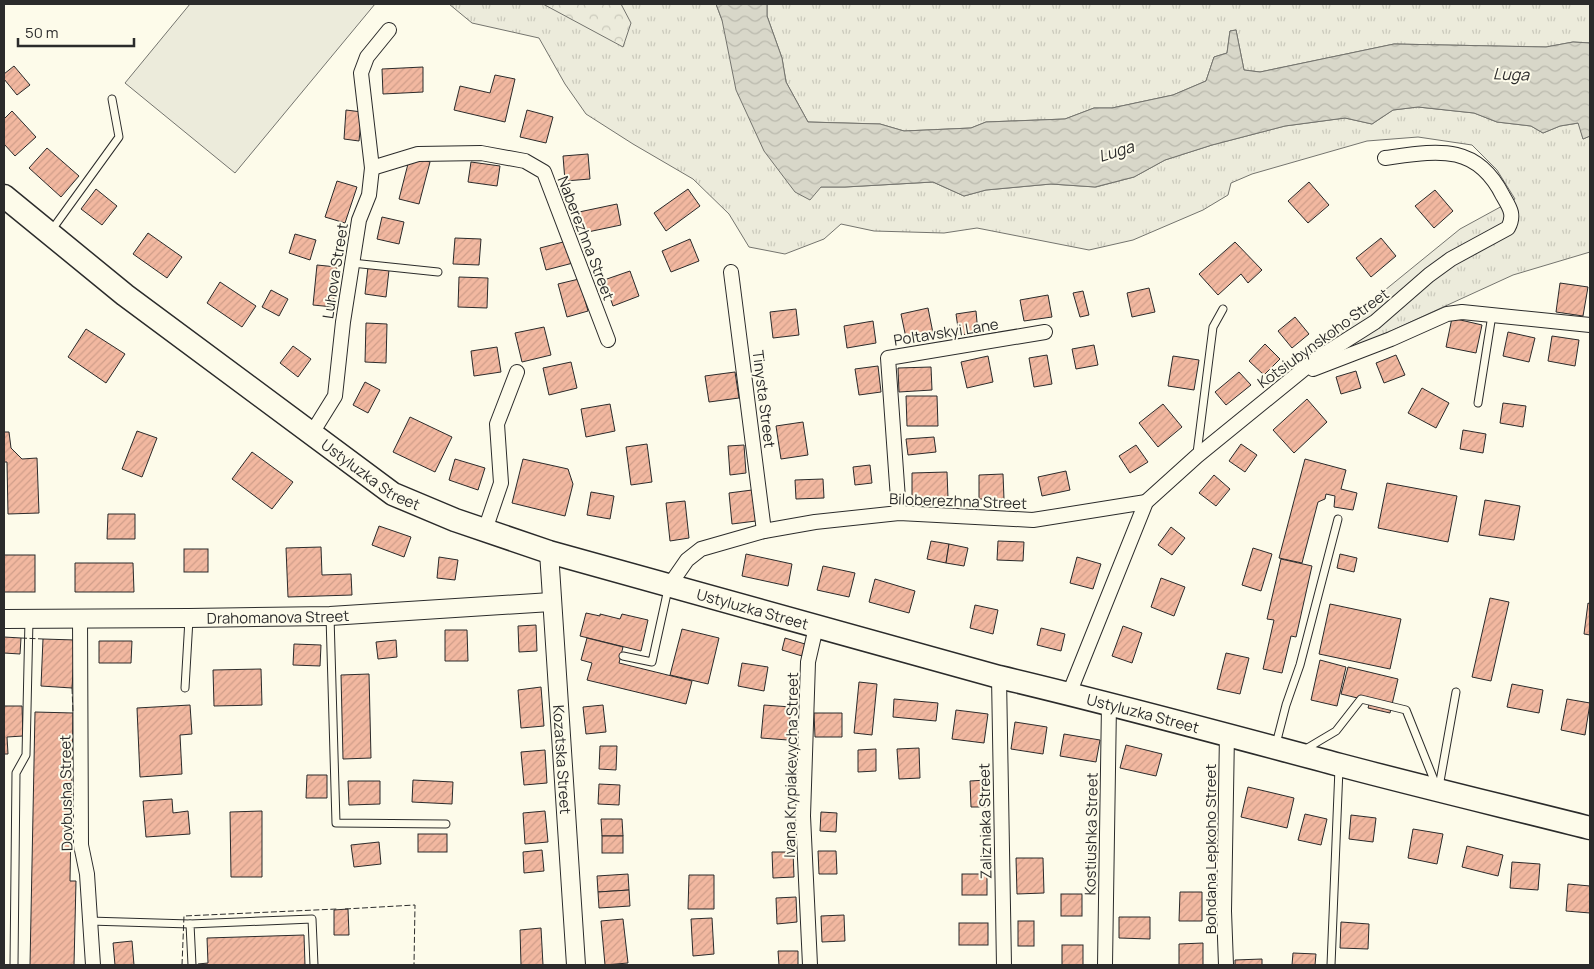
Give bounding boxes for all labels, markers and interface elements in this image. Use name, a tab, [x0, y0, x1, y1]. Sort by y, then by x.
scale bar	[18, 15, 134, 47]
text: 50 m	[25, 22, 59, 43]
water label: Luga	[1493, 62, 1530, 86]
water label: Luga	[1095, 135, 1138, 167]
street label: Naberezhna Street	[553, 173, 619, 303]
street label: Luhova Street	[317, 222, 353, 320]
street label: Kotsiubynskoho Street	[1253, 283, 1393, 393]
street label: Poltavskyi Lane	[892, 313, 1000, 351]
street label: Tinysta Street	[748, 349, 780, 449]
street label: Ustyluzka Street	[317, 434, 423, 515]
street label: Biloberezhna Street	[889, 488, 1027, 514]
street label: Ustyluzka Street	[694, 583, 811, 634]
street label: Drahomanova Street	[207, 604, 350, 628]
street label: Ivana Krypiakevycha Street	[779, 672, 803, 858]
street label: Ustyluzka Street	[1084, 688, 1201, 738]
street label: Kozatska Street	[549, 704, 577, 815]
street label: Dovbusha Street	[54, 735, 78, 851]
street label: Zalizniaka Street	[973, 763, 997, 879]
street label: Bohdana Lepkoho Street	[1200, 764, 1221, 934]
street label: Kostiushka Street	[1079, 772, 1103, 896]

